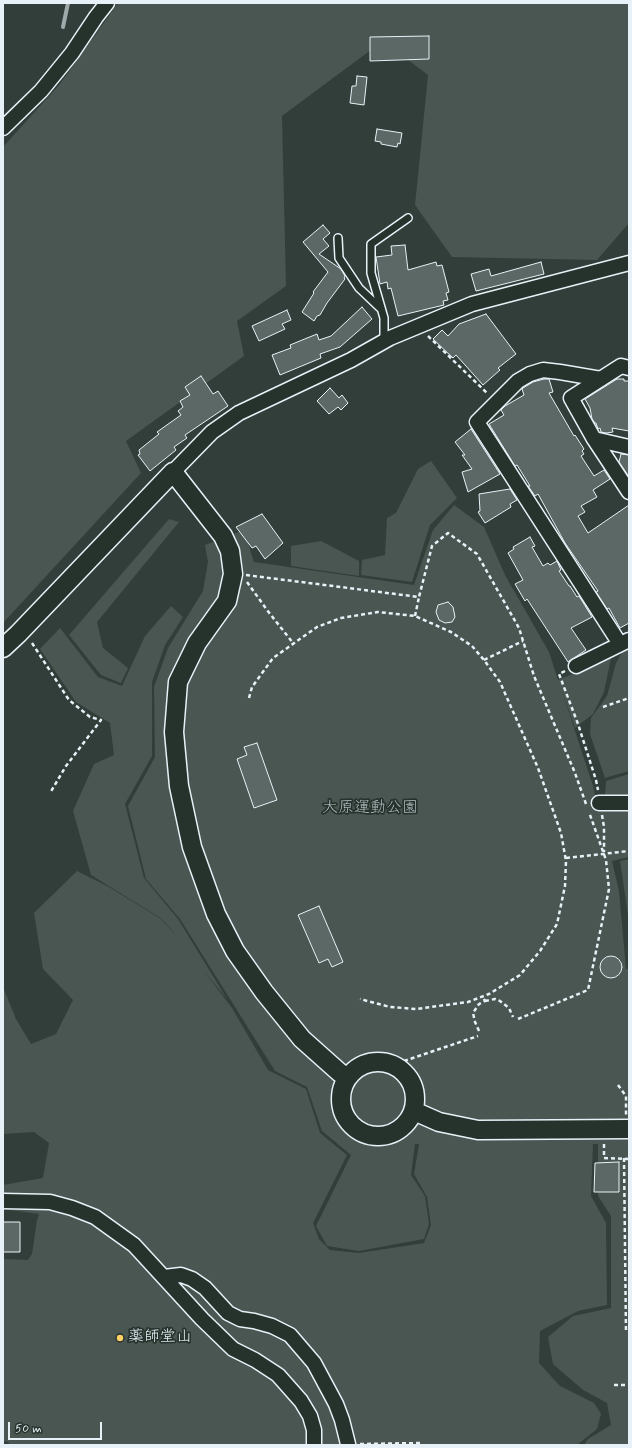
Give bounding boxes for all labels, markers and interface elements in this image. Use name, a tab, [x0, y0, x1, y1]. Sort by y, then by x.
park label: 大原運動公園	[322, 799, 418, 819]
place label: 薬師堂山	[128, 1328, 192, 1348]
marker: 薬師堂山	[115, 1333, 125, 1343]
scale bar	[10, 1414, 104, 1440]
text: 50 m	[15, 1421, 42, 1437]

